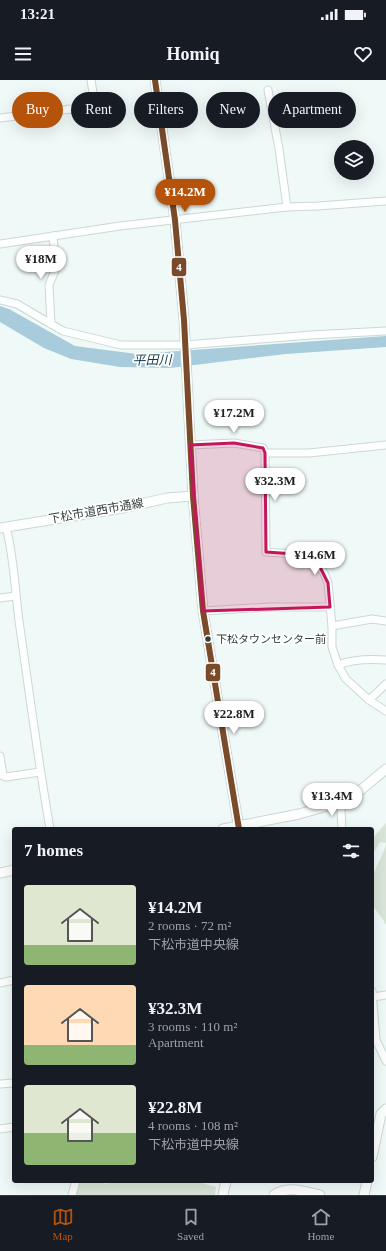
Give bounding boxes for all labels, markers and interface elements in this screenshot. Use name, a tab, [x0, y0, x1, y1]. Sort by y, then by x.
text: 13:21	[20, 6, 55, 22]
icon: menu	[12, 43, 34, 65]
icon: heart	[352, 43, 374, 65]
text: Homiq	[166, 44, 220, 64]
chip: Buy	[12, 92, 63, 128]
chip: Rent	[71, 92, 126, 128]
chip: Filters	[134, 92, 198, 128]
chip: New	[206, 92, 260, 128]
chip: Apartment	[268, 92, 356, 128]
map controls	[334, 140, 374, 180]
button: layers	[334, 140, 374, 180]
pin: ¥14.2M	[152, 179, 218, 213]
text: ¥14.2M	[164, 184, 206, 199]
pin: ¥18M	[17, 246, 65, 280]
text: ¥18M	[25, 251, 57, 266]
line badge: 4	[171, 257, 187, 277]
text: 4	[176, 261, 182, 273]
water label: 平田川	[132, 352, 174, 368]
pin: ¥17.2M	[201, 400, 267, 434]
text: ¥17.2M	[213, 405, 255, 420]
pin: ¥32.3M	[242, 468, 308, 502]
text: ¥32.3M	[254, 473, 296, 488]
street label: 下松市道西市通線	[48, 496, 144, 526]
pin: ¥14.6M	[282, 542, 348, 576]
text: ¥14.6M	[294, 547, 336, 562]
place label: 下松タウンセンター前	[216, 633, 326, 645]
marker: 下松タウンセンター前	[203, 634, 213, 644]
line badge: 4	[205, 663, 221, 682]
text: 4	[210, 666, 216, 678]
pin: ¥22.8M	[201, 701, 267, 735]
text: ¥22.8M	[213, 706, 255, 721]
pin: ¥13.4M	[299, 783, 365, 817]
text: ¥13.4M	[311, 788, 353, 803]
icon: filters	[340, 840, 362, 862]
text: 7 homes	[24, 841, 83, 860]
text: ¥14.2M	[148, 898, 202, 917]
icon: home	[56, 901, 104, 949]
text: 2 rooms · 72 m²	[148, 918, 231, 933]
text: 下松市道中央線	[148, 937, 239, 952]
text: ¥32.3M	[148, 999, 202, 1018]
icon: home	[56, 1001, 104, 1049]
text: 3 rooms · 110 m²	[148, 1019, 237, 1034]
text: Apartment	[148, 1035, 204, 1050]
text: ¥22.8M	[148, 1098, 202, 1117]
icon: home	[56, 1101, 104, 1149]
text: 4 rooms · 108 m²	[148, 1118, 238, 1133]
text: 下松市道中央線	[148, 1137, 239, 1152]
tab: Map	[52, 1206, 74, 1242]
tab: Saved	[177, 1206, 204, 1242]
tab: Home	[307, 1206, 334, 1242]

